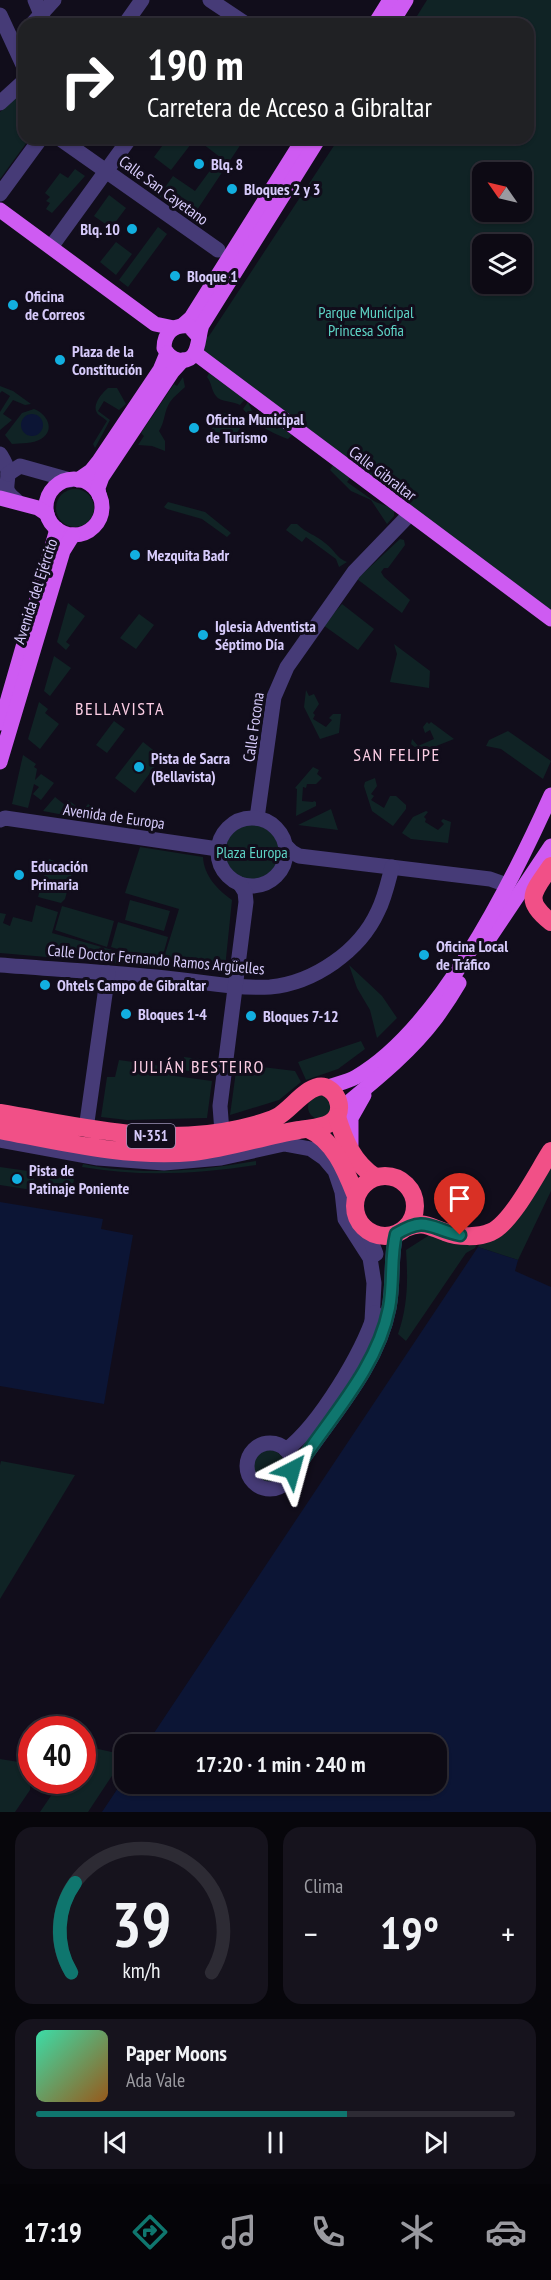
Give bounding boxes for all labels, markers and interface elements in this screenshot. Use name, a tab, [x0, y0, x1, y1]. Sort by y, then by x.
text: 190 m	[147, 37, 244, 92]
icon: right	[48, 42, 126, 120]
text: Carretera de Acceso a Gibraltar	[147, 90, 432, 124]
street label: Calle San Cayetano	[115, 151, 213, 229]
place label: Blq. 8	[211, 154, 243, 174]
marker: Blq. 8	[192, 157, 206, 171]
north arrow	[472, 162, 532, 222]
map controls	[472, 162, 532, 294]
place label: Bloques 2 y 3	[244, 179, 320, 199]
marker: Bloques 2 y 3	[225, 182, 239, 196]
place label: Blq. 10	[80, 219, 120, 239]
marker: Blq. 10	[125, 222, 139, 236]
button: layers	[472, 234, 532, 294]
place label: Bloque 1	[187, 266, 238, 286]
marker: Bloque 1	[168, 269, 182, 283]
place label: Oficina de Correos	[25, 286, 85, 324]
marker: Oficina de Correos	[6, 298, 20, 312]
park label: Parque Municipal Princesa Sofia	[318, 302, 414, 340]
place label: Plaza de la Constitución	[72, 341, 142, 379]
marker: Plaza de la Constitución	[53, 353, 67, 367]
place label: Oficina Municipal de Turismo	[206, 409, 304, 447]
marker: Oficina Municipal de Turismo	[187, 421, 201, 435]
street label: Calle Gibraltar	[345, 441, 421, 505]
street label: Avenida del Ejército	[9, 536, 61, 646]
place label: Mezquita Badr	[147, 545, 229, 565]
marker: Mezquita Badr	[128, 548, 142, 562]
place label: Iglesia Adventista Séptimo Día	[215, 616, 316, 654]
marker: Iglesia Adventista Séptimo Día	[196, 628, 210, 642]
street label: Calle Focona	[238, 691, 268, 763]
district label: BELLAVISTA	[75, 697, 165, 720]
district label: SAN FELIPE	[353, 743, 441, 766]
place label: Pista de Sacra (Bellavista)	[151, 748, 231, 786]
marker: Pista de Sacra (Bellavista)	[132, 760, 146, 774]
street label: Avenida de Europa	[62, 799, 166, 833]
park label: Plaza Europa	[216, 842, 288, 862]
place label: Educación Primaria	[31, 856, 88, 894]
marker: Educación Primaria	[12, 868, 26, 882]
place label: Oficina Local de Tráfico	[436, 936, 508, 974]
street label: Calle Doctor Fernando Ramos Argüelles	[47, 940, 265, 978]
marker: Oficina Local de Tráfico	[417, 948, 431, 962]
place label: Ohtels Campo de Gibraltar	[57, 975, 206, 995]
marker: Ohtels Campo de Gibraltar	[38, 978, 52, 992]
place label: Bloques 1-4	[138, 1004, 207, 1024]
place label: Bloques 7-12	[263, 1006, 339, 1026]
marker: Bloques 1-4	[119, 1007, 133, 1021]
marker: Bloques 7-12	[244, 1009, 258, 1023]
district label: JULIÁN BESTEIRO	[132, 1055, 265, 1078]
road number: N-351	[127, 1124, 175, 1148]
place label: Pista de Patinaje Poniente	[29, 1160, 129, 1198]
marker: Pista de Patinaje Poniente	[10, 1172, 24, 1186]
pin	[434, 1173, 485, 1235]
icon: arrive	[443, 1182, 476, 1215]
position arrow	[260, 1438, 324, 1502]
speed limit sign: 40	[18, 1716, 96, 1794]
text: 17:20 · 1 min · 240 m	[195, 1750, 366, 1778]
text: Clima	[304, 1873, 343, 1899]
text: 39	[112, 1883, 171, 1964]
text: 19°	[380, 1903, 439, 1961]
text: −	[304, 1912, 318, 1955]
text: +	[501, 1912, 515, 1955]
text: km/h	[122, 1956, 161, 1984]
text: Paper Moons	[126, 2039, 227, 2067]
text: Ada Vale	[126, 2067, 185, 2093]
icon: previous	[99, 2126, 132, 2159]
icon: pause	[259, 2126, 292, 2159]
icon: next	[419, 2126, 452, 2159]
icon: directions	[129, 2211, 171, 2253]
icon: music	[218, 2211, 260, 2253]
icon: phone	[307, 2211, 349, 2253]
icon: climate	[396, 2211, 438, 2253]
icon: car	[485, 2211, 527, 2253]
text: 17:19	[24, 2215, 82, 2249]

